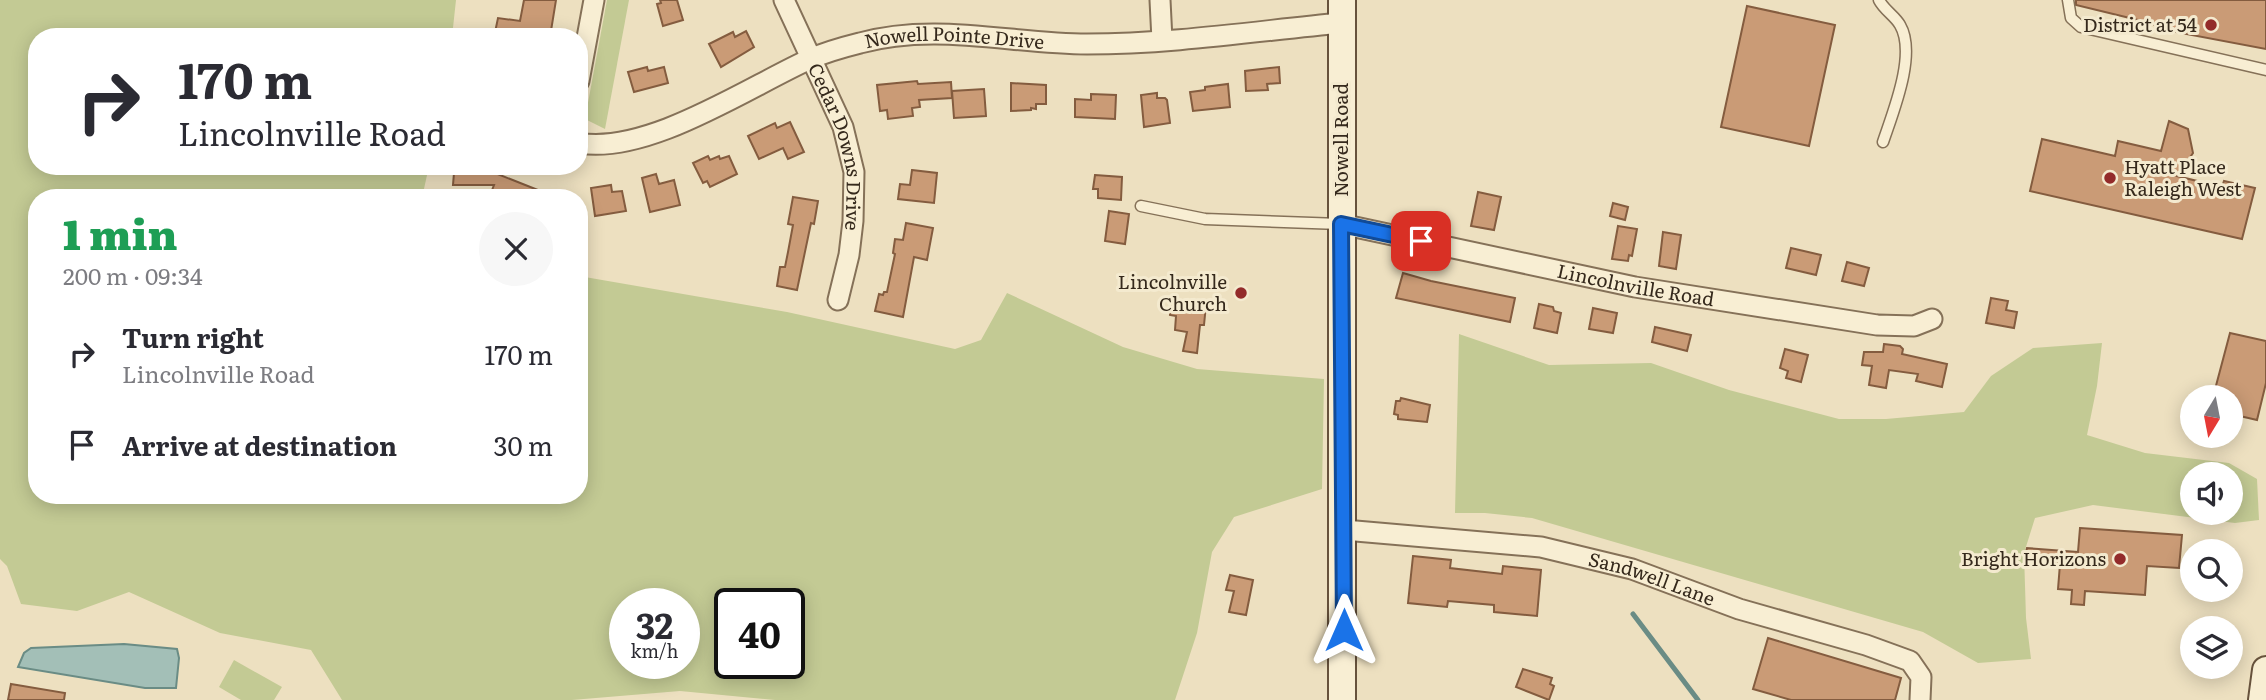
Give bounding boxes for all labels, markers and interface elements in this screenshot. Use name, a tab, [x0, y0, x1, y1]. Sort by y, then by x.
place label: District at 54	[2083, 10, 2198, 38]
marker: District at 54	[2203, 17, 2219, 33]
street label: Nowell Pointe Drive	[862, 19, 1046, 55]
text: 170 m	[178, 41, 312, 114]
icon: right	[63, 56, 154, 147]
street label: Cedar Downs Drive	[802, 58, 869, 233]
street label: Nowell Road	[1326, 83, 1354, 197]
text: Lincolnville Road	[178, 108, 446, 156]
place label: Hyatt Place Raleigh West	[2124, 152, 2242, 202]
marker: Hyatt Place Raleigh West	[2102, 170, 2118, 186]
text: 1 min	[63, 201, 178, 263]
pin	[1391, 211, 1451, 271]
button: close	[479, 212, 553, 286]
icon: arrive	[1402, 222, 1440, 260]
street label: Lincolnville Road	[1555, 256, 1717, 312]
text: 200 m · 09:34	[63, 258, 203, 292]
place label: Lincolnville Church	[1118, 267, 1227, 317]
marker: Lincolnville Church	[1233, 285, 1249, 301]
text: Turn right	[122, 317, 264, 356]
text: 170 m	[485, 334, 553, 373]
icon: right	[63, 335, 101, 373]
text: Lincolnville Road	[122, 356, 315, 390]
north arrow	[2180, 385, 2244, 448]
map controls	[2180, 385, 2243, 679]
text: Arrive at destination	[122, 425, 397, 464]
text: 30 m	[493, 425, 553, 464]
icon: arrive	[63, 426, 101, 464]
button: sound	[2180, 462, 2243, 525]
button: search	[2180, 539, 2243, 602]
street label: Sandwell Lane	[1586, 544, 1719, 612]
place label: Bright Horizons	[1961, 544, 2106, 572]
marker: Bright Horizons	[2112, 551, 2128, 567]
speed limit sign: 40	[714, 588, 805, 679]
position arrow	[1307, 593, 1381, 667]
text: 32	[636, 598, 673, 650]
button: layers	[2180, 616, 2243, 679]
text: km/h	[631, 637, 678, 664]

